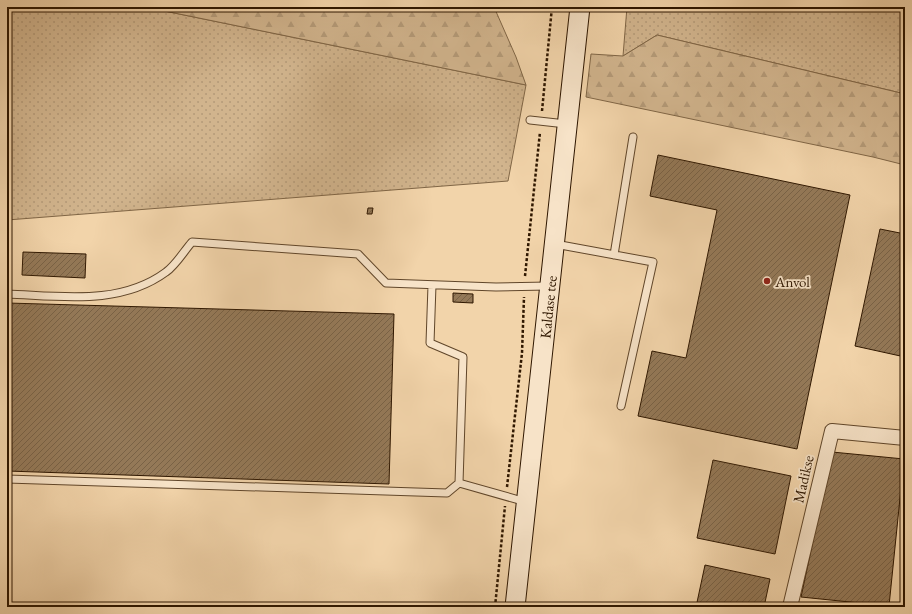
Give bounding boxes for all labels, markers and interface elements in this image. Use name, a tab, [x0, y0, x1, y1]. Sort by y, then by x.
place label: Anvol	[774, 272, 810, 291]
street label: Kaldase tee	[535, 274, 561, 339]
marker: Anvol	[762, 276, 772, 286]
street label: Madikse	[788, 453, 818, 505]

